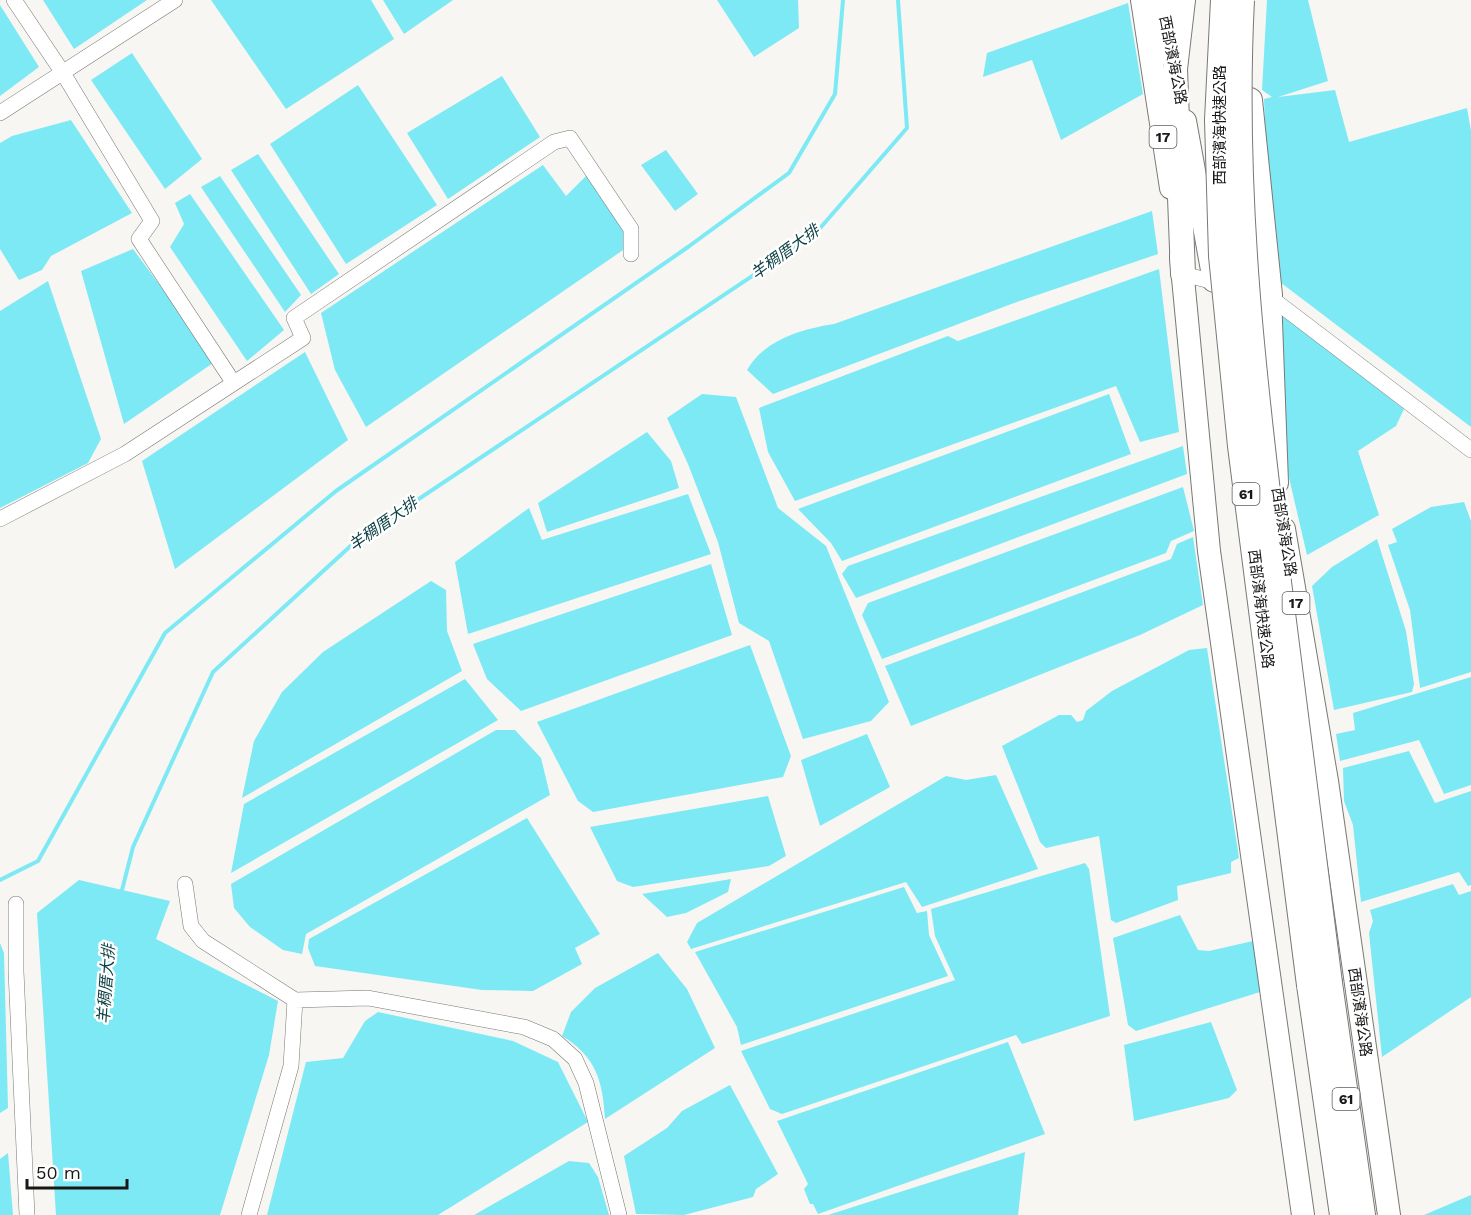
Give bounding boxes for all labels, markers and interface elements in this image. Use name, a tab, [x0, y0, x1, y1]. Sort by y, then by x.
street label: 西部濱海公路	[1156, 14, 1190, 106]
street label: 西部濱海快速公路	[1211, 65, 1229, 185]
road number: 17	[1150, 126, 1176, 148]
water label: 羊稠厝大排	[747, 220, 825, 283]
road number: 61	[1232, 483, 1260, 505]
street label: 西部濱海公路	[1268, 486, 1300, 578]
water label: 羊稠厝大排	[345, 492, 423, 555]
street label: 西部濱海快速公路	[1245, 548, 1277, 670]
road number: 17	[1282, 592, 1310, 614]
water label: 羊稠厝大排	[94, 941, 118, 1025]
street label: 西部濱海公路	[1345, 966, 1375, 1058]
road number: 61	[1332, 1088, 1360, 1110]
scale bar	[27, 1152, 128, 1190]
text: 50 m	[36, 1162, 81, 1183]

